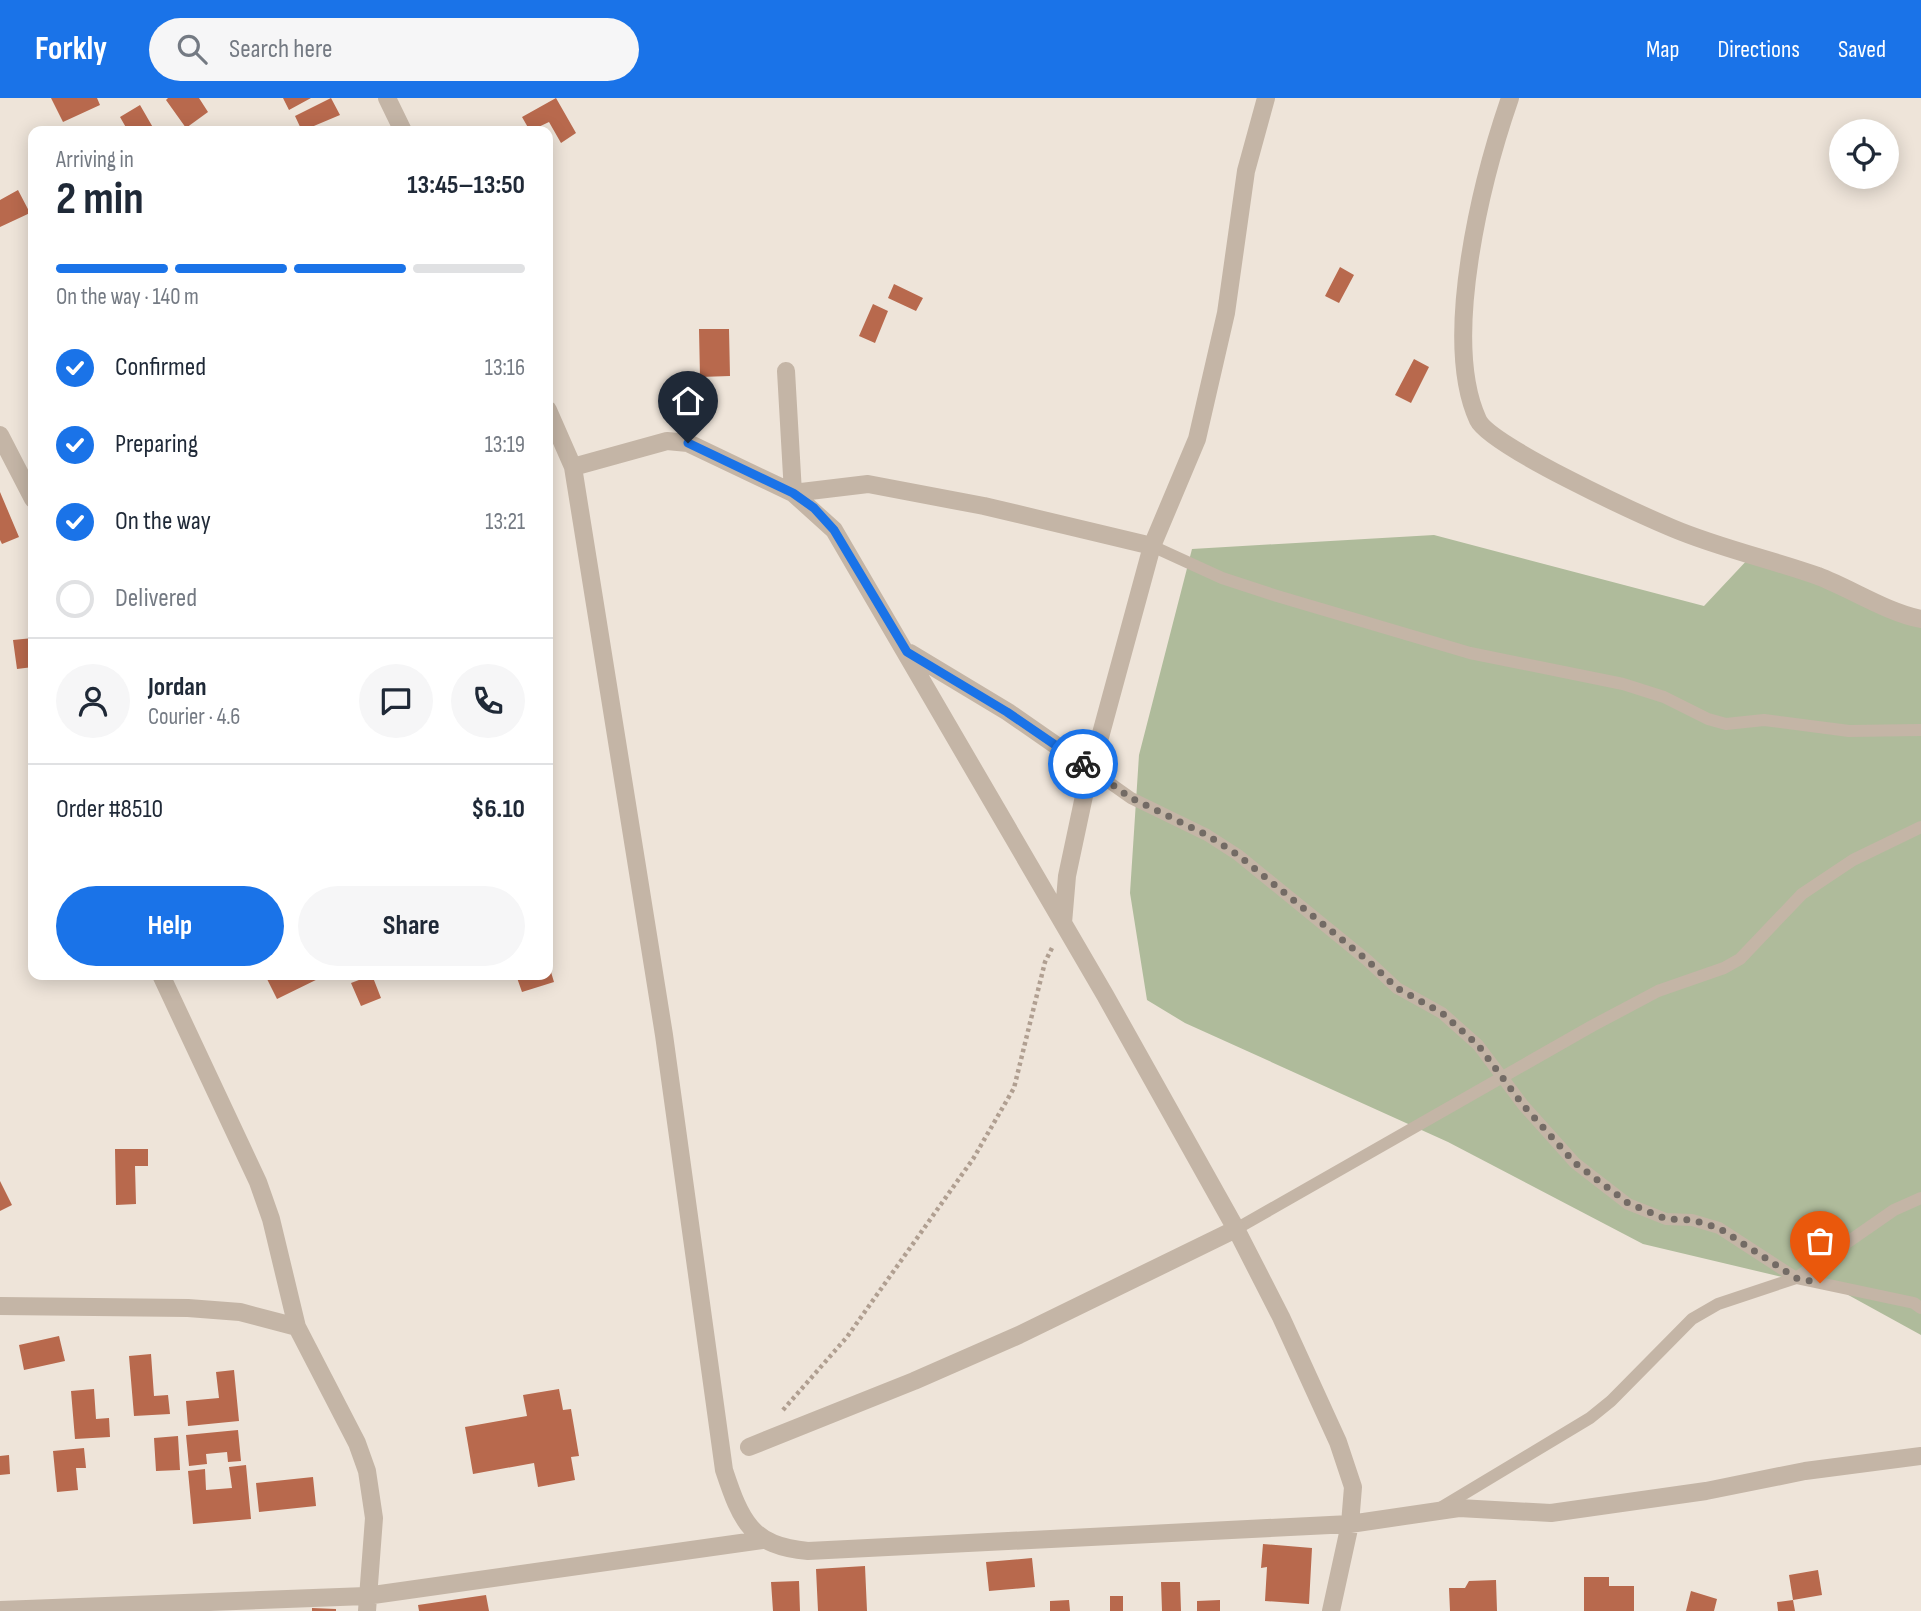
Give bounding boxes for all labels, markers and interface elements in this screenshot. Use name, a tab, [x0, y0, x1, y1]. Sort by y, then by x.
search box	[149, 18, 639, 81]
text: Forkly	[35, 29, 107, 69]
icon: search	[173, 30, 211, 68]
text: Search here	[229, 34, 332, 65]
text: Map	[1646, 35, 1679, 64]
text: Directions	[1717, 35, 1800, 64]
text: Saved	[1838, 35, 1886, 64]
map controls	[1829, 119, 1899, 189]
button: locate	[1829, 119, 1899, 189]
text: Arriving in	[56, 146, 134, 174]
text: 13:45–13:50	[407, 170, 525, 201]
text: 2 min	[56, 172, 144, 227]
text: On the way · 140 m	[56, 283, 199, 311]
icon: check	[56, 349, 94, 387]
text: Confirmed	[115, 352, 206, 383]
text: 13:16	[485, 354, 525, 382]
pin	[658, 371, 718, 443]
icon: home	[669, 382, 707, 420]
icon: check	[56, 426, 94, 464]
text: Preparing	[115, 429, 198, 460]
text: 13:19	[485, 431, 525, 459]
icon: check	[56, 503, 94, 541]
text: On the way	[115, 506, 211, 537]
text: 13:21	[485, 508, 525, 536]
text: Delivered	[115, 583, 197, 614]
button: person	[56, 664, 130, 738]
button: chat	[359, 664, 433, 738]
button: phone	[451, 664, 525, 738]
text: Jordan	[148, 672, 206, 703]
text: Courier · 4.6	[148, 703, 240, 731]
courier	[1048, 729, 1118, 799]
icon: bike	[1064, 745, 1102, 783]
text: Order #8510	[56, 794, 163, 825]
text: $6.10	[471, 794, 525, 825]
button: Help	[56, 886, 284, 966]
button: Share	[298, 886, 525, 966]
pin	[1790, 1211, 1850, 1283]
icon: bag	[1801, 1222, 1839, 1260]

